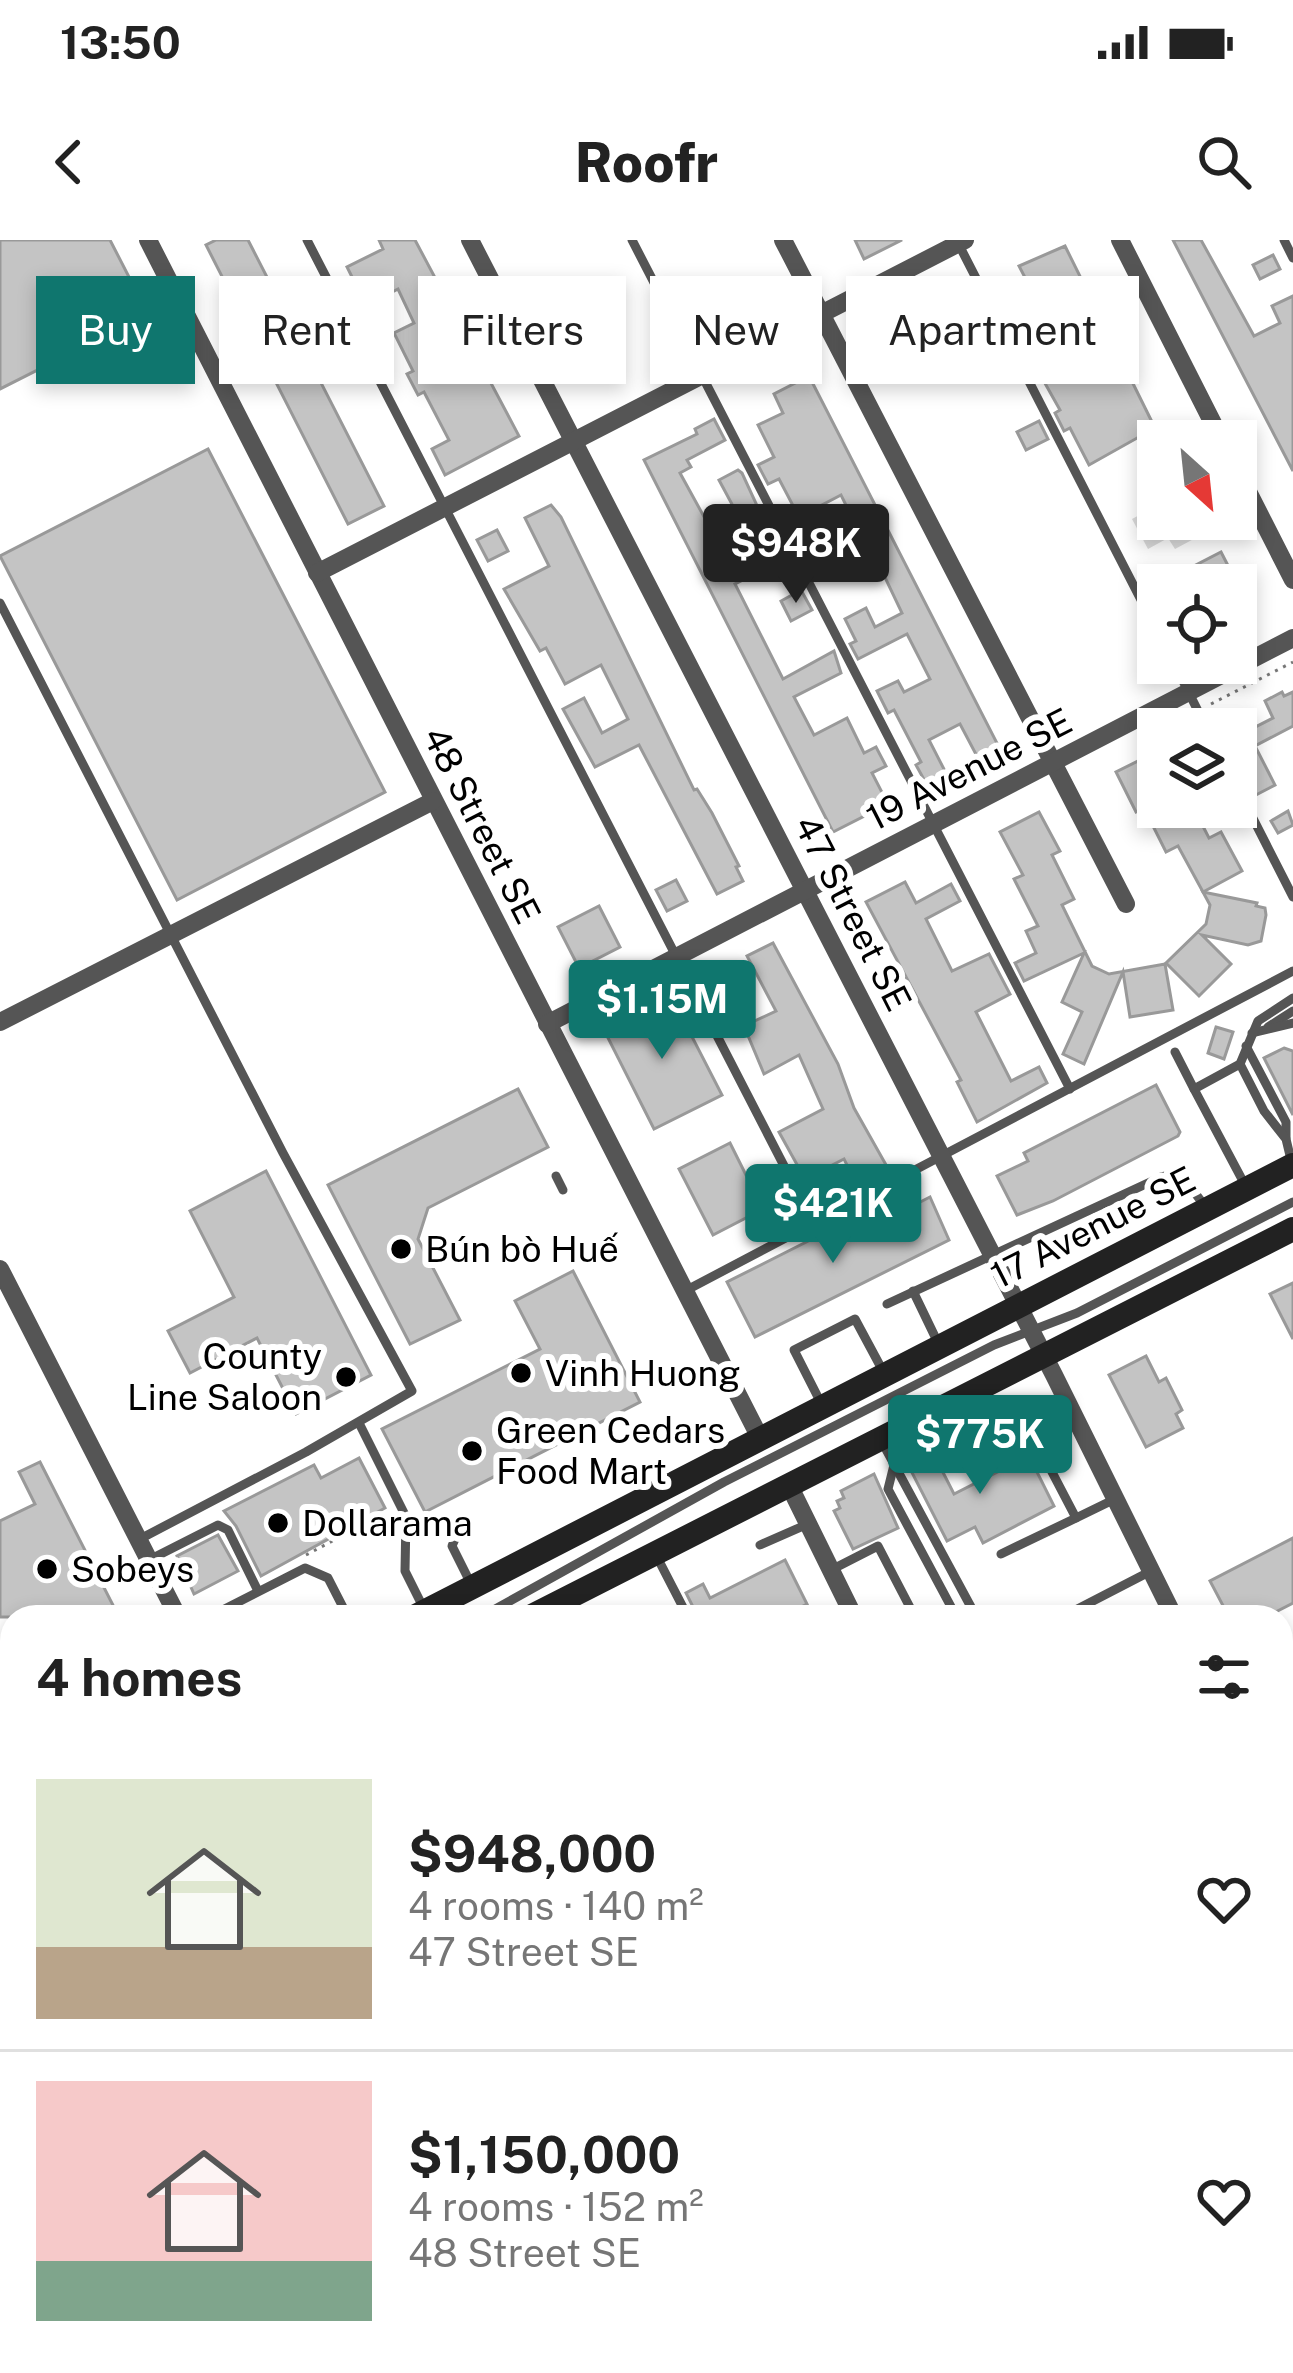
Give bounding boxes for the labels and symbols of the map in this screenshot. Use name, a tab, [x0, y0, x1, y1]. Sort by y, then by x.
north arrow	[1137, 420, 1257, 540]
pin: $948K	[712, 504, 880, 606]
street label: 19 Avenue SE	[859, 699, 1079, 839]
street label: 48 Street SE	[414, 720, 550, 930]
street label: 47 Street SE	[786, 808, 920, 1018]
pin: $1.15M	[564, 960, 760, 1062]
street label: 17 Avenue SE	[984, 1158, 1202, 1296]
pin: $421K	[749, 1164, 917, 1266]
place label: Bún bò Huế	[425, 1228, 619, 1270]
marker: Bún bò Huế	[388, 1236, 414, 1262]
place label: County Line Saloon	[127, 1335, 322, 1418]
place label: Vinh Huong	[545, 1352, 741, 1394]
marker: Vinh Huong	[508, 1360, 534, 1386]
marker: County Line Saloon	[333, 1364, 359, 1390]
pin: $775K	[896, 1395, 1064, 1497]
place label: Green Cedars Food Mart	[496, 1409, 725, 1492]
marker: Green Cedars Food Mart	[459, 1438, 485, 1464]
place label: Dollarama	[302, 1502, 473, 1544]
marker: Dollarama	[265, 1510, 291, 1536]
place label: Sobeys	[71, 1548, 194, 1590]
marker: Sobeys	[34, 1556, 60, 1582]

